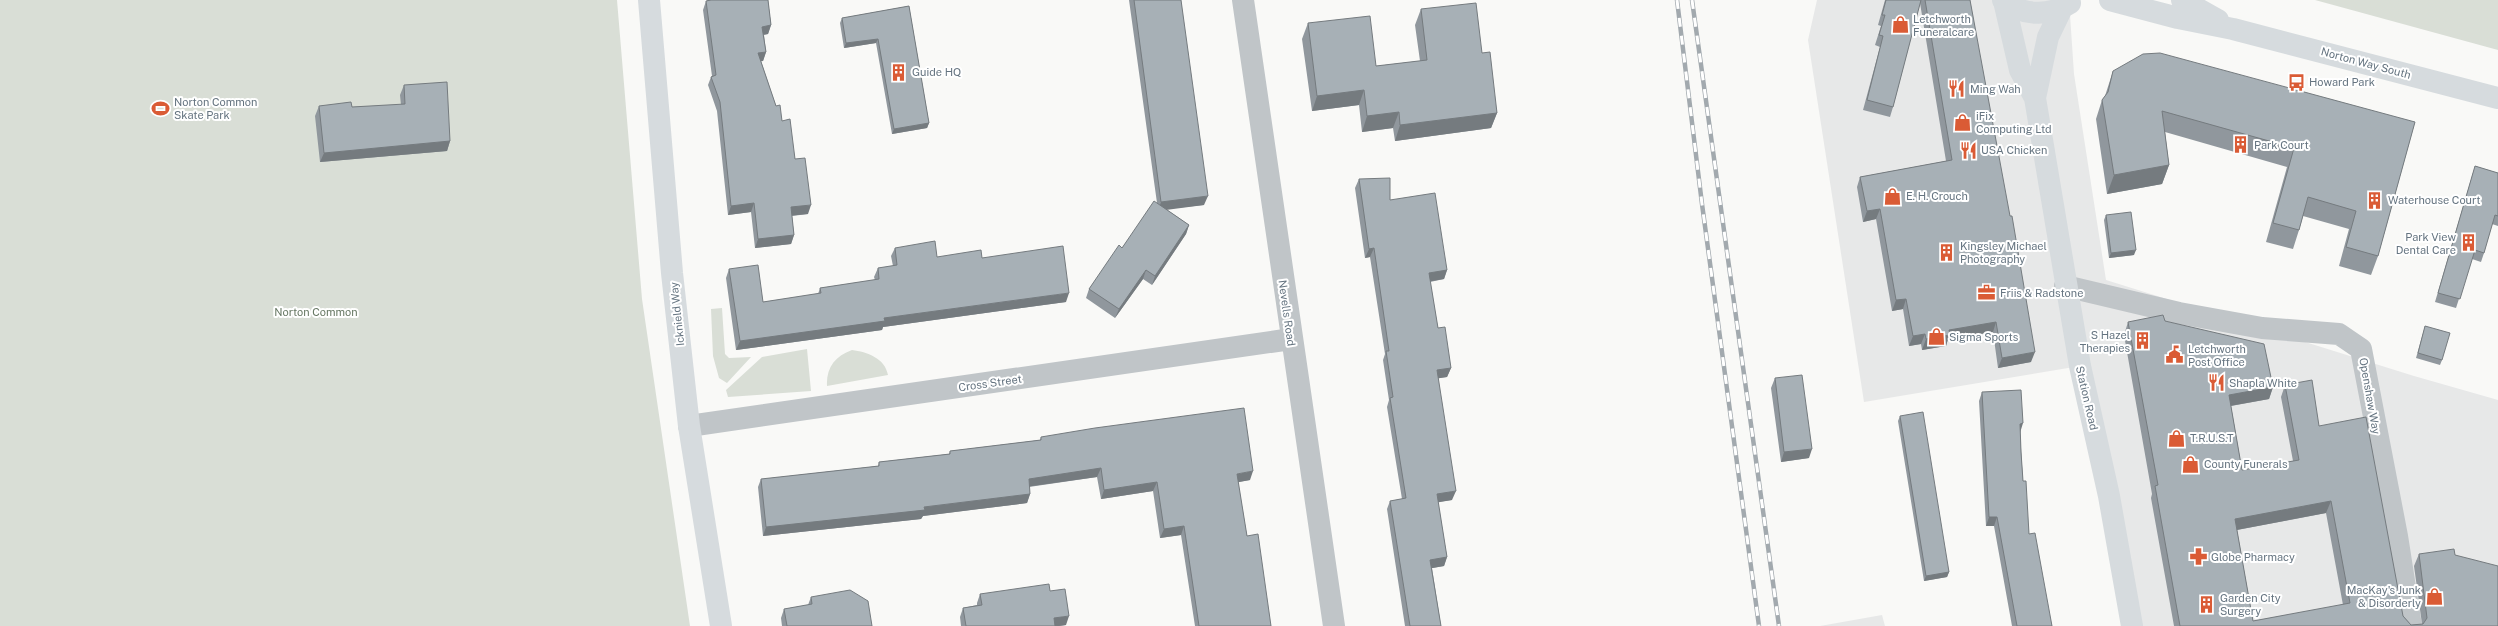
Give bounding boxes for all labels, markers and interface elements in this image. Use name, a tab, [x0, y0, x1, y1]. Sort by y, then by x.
place label: Letchworth Funeralcare	[1913, 13, 1974, 38]
shop icon: Letchworth Funeralcare	[1890, 15, 1910, 35]
street label: Norton Way South	[2320, 45, 2412, 81]
building icon: Guide HQ	[889, 62, 909, 82]
place label: Guide HQ	[912, 66, 961, 78]
bus stop icon: Howard Park	[2286, 72, 2306, 92]
place label: Howard Park	[2309, 76, 2375, 88]
restaurant icon: Ming Wah	[1947, 79, 1967, 99]
place label: Ming Wah	[1970, 83, 2021, 95]
place label: Norton Common Skate Park	[174, 96, 257, 121]
sports icon: Norton Common Skate Park	[151, 98, 171, 118]
place label: iFix Computing Ltd	[1976, 110, 2052, 135]
shop icon: iFix Computing Ltd	[1953, 112, 1973, 132]
building icon: Park Court	[2231, 135, 2251, 155]
place label: Park Court	[2254, 139, 2309, 151]
restaurant icon: USA Chicken	[1958, 140, 1978, 160]
place label: USA Chicken	[1981, 144, 2047, 156]
shop icon: E. H. Crouch	[1883, 186, 1903, 206]
place label: E. H. Crouch	[1906, 190, 1968, 202]
building icon: Waterhouse Court	[2365, 190, 2385, 210]
place label: Waterhouse Court	[2388, 194, 2480, 206]
place label: Park View Dental Care	[2396, 231, 2456, 256]
building icon: Park View Dental Care	[2459, 233, 2479, 253]
place label: Kingsley Michael Photography	[1960, 240, 2047, 265]
building icon: Kingsley Michael Photography	[1937, 242, 1957, 262]
street label: Nevells Road	[1276, 279, 1298, 347]
street label: Icknield Way	[668, 281, 686, 347]
office icon: Friis & Radstone	[1977, 283, 1997, 303]
place label: Friis & Radstone	[2000, 287, 2083, 299]
park label: Norton Common	[274, 306, 358, 318]
shop icon: Sigma Sports	[1926, 327, 1946, 347]
place label: S Hazel Therapies	[2080, 329, 2130, 354]
place label: Sigma Sports	[1949, 331, 2019, 343]
building icon: S Hazel Therapies	[2133, 331, 2153, 351]
place label: Letchworth Post Office	[2188, 343, 2246, 368]
public building icon: Letchworth Post Office	[2165, 345, 2185, 365]
street label: Openshaw Way	[2357, 357, 2383, 435]
street label: Station Road	[2074, 365, 2100, 431]
street label: Cross Street	[958, 373, 1022, 393]
restaurant icon: Shapla White	[2206, 373, 2226, 393]
place label: Shapla White	[2229, 377, 2297, 389]
shop icon: T.R.U.S.T	[2167, 428, 2187, 448]
place label: T.R.U.S.T	[2190, 432, 2234, 444]
shop icon: County Funerals	[2181, 454, 2201, 474]
place label: County Funerals	[2204, 458, 2288, 470]
pharmacy icon: Globe Pharmacy	[2188, 547, 2208, 567]
place label: Globe Pharmacy	[2211, 551, 2295, 563]
place label: MacKay's Junk & Disorderly	[2347, 584, 2421, 609]
shop icon: MacKay's Junk & Disorderly	[2424, 586, 2444, 606]
place label: Garden City Surgery	[2220, 592, 2281, 617]
building icon: Garden City Surgery	[2197, 594, 2217, 614]

